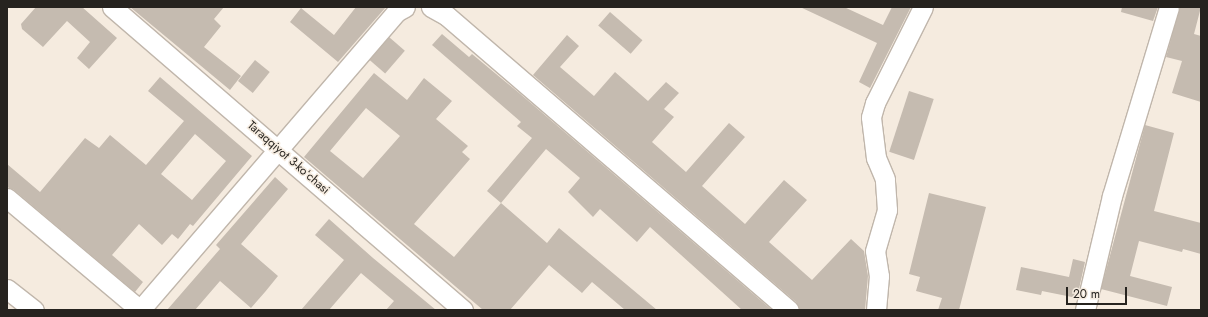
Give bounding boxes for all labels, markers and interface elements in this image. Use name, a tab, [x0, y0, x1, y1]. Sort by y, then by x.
street label: Taraqqiyot 3-koʻchasi	[244, 118, 332, 198]
scale bar	[1068, 279, 1129, 305]
text: 20 m	[1073, 285, 1100, 303]

